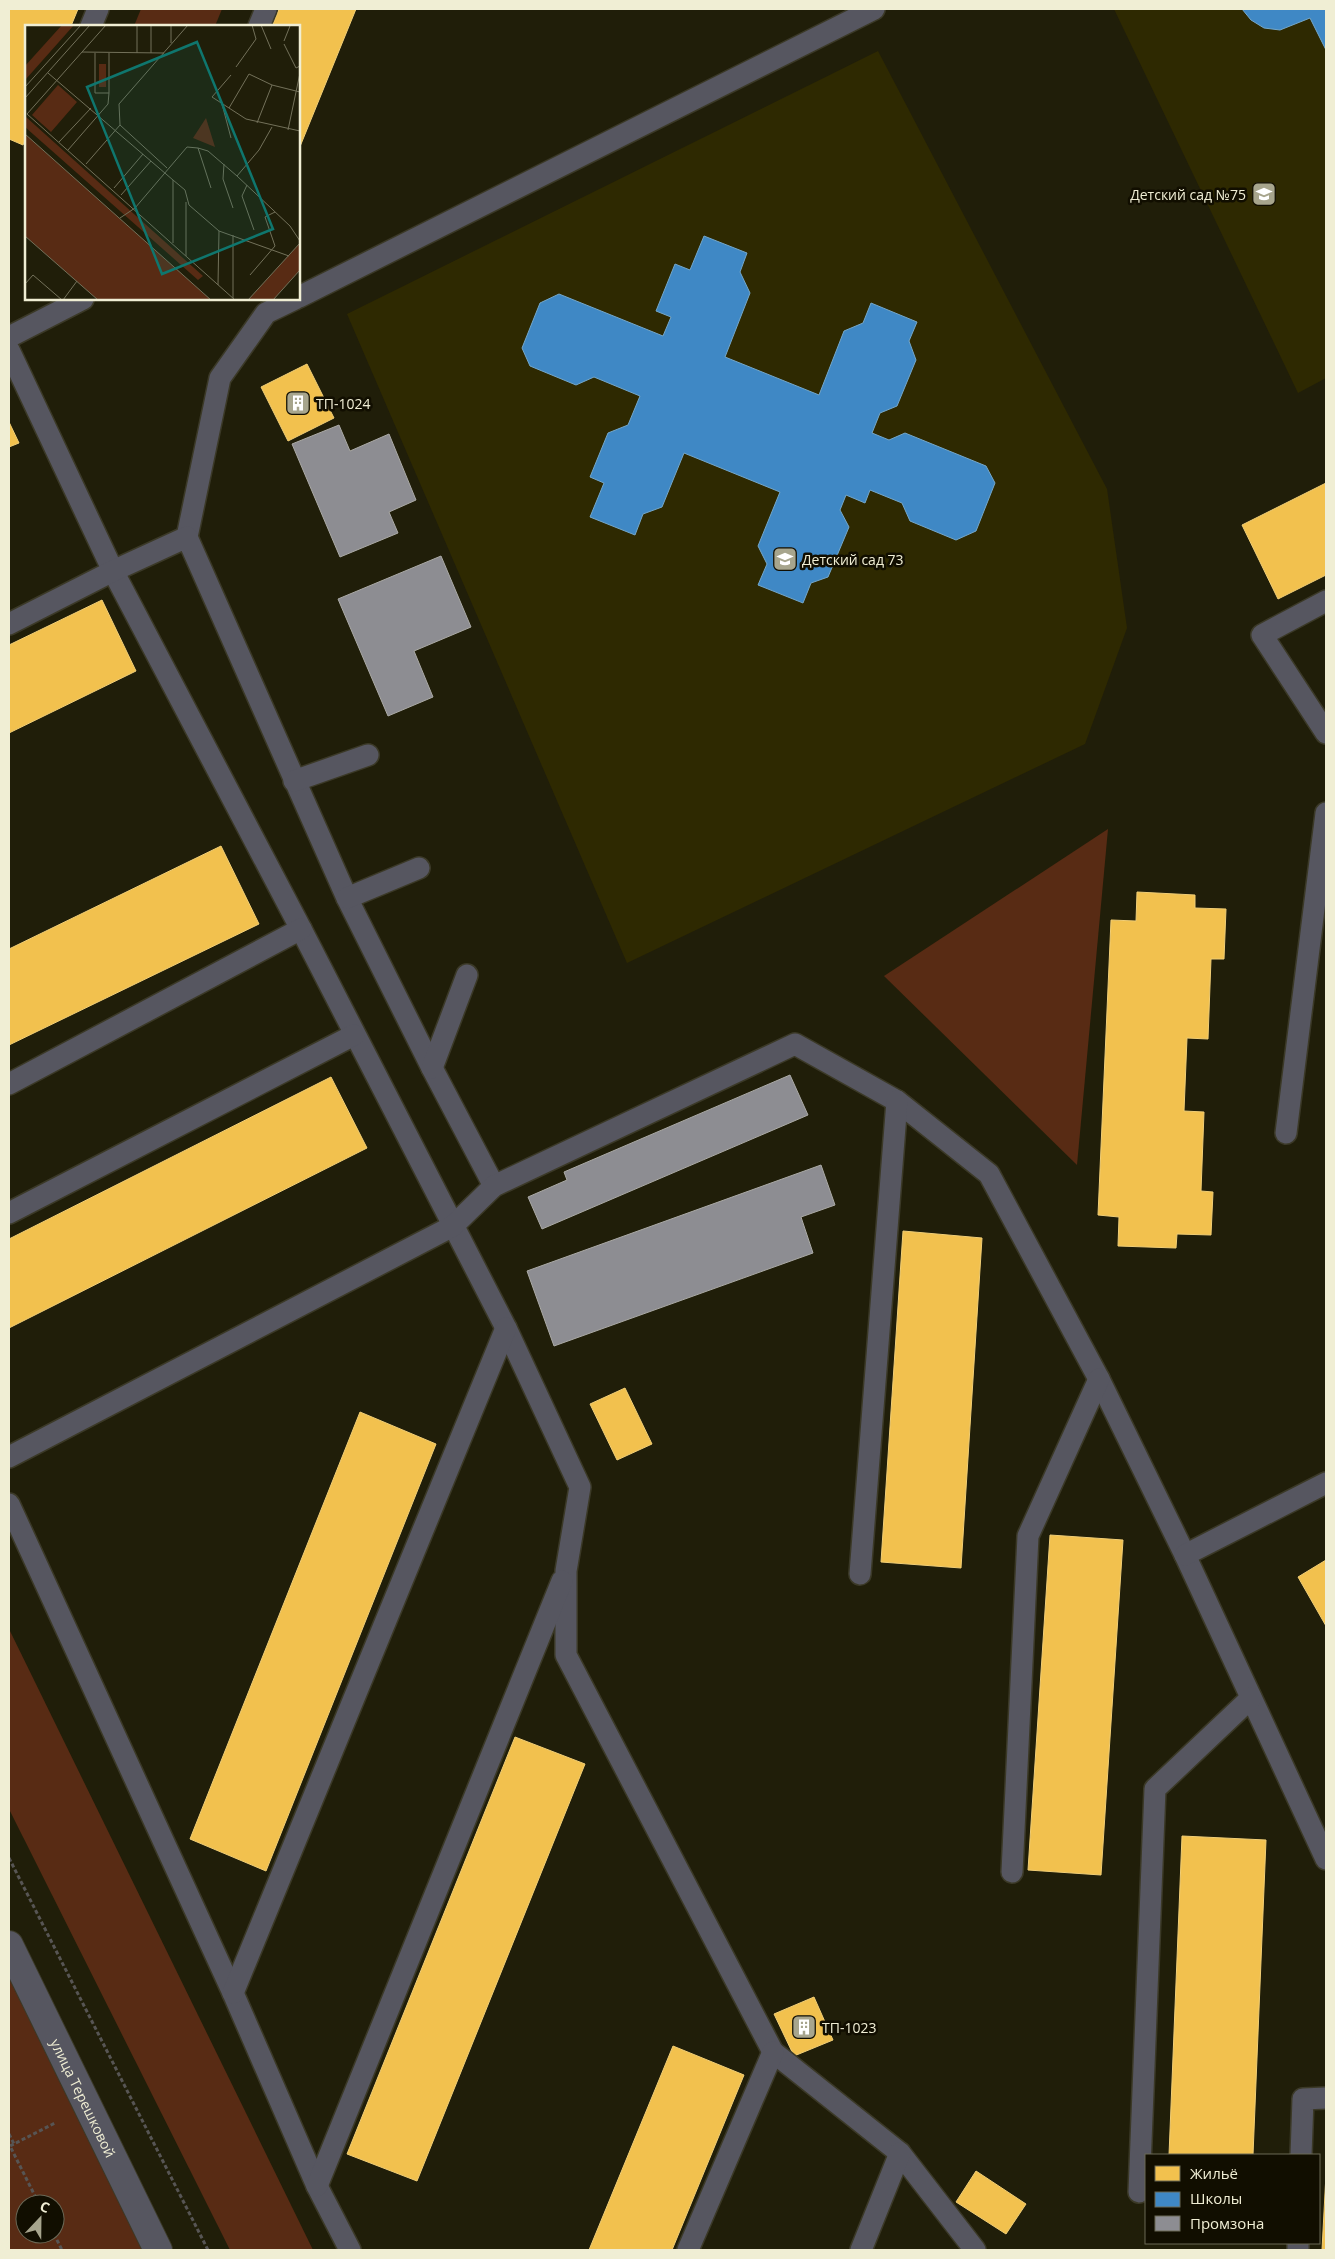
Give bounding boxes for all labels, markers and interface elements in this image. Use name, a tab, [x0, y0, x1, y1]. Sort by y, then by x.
inset map	[25, 25, 300, 300]
school or university icon: Детский сад №75	[1251, 181, 1277, 207]
place label: Детский сад №75	[1130, 185, 1246, 204]
building icon: ТП-1024	[285, 390, 311, 416]
place label: ТП-1024	[316, 394, 370, 413]
school or university icon: Детский сад 73	[772, 546, 798, 572]
place label: Детский сад 73	[802, 550, 904, 569]
building icon: ТП-1023	[791, 2014, 817, 2040]
place label: ТП-1023	[822, 2018, 876, 2037]
street label: улица Терешковой	[47, 2035, 121, 2160]
legend	[1145, 2154, 1320, 2244]
text: Жильё	[1190, 2163, 1238, 2183]
text: Школы	[1190, 2188, 1242, 2208]
north arrow	[15, 2194, 65, 2244]
text: С	[37, 2196, 53, 2217]
text: Промзона	[1190, 2213, 1264, 2233]

